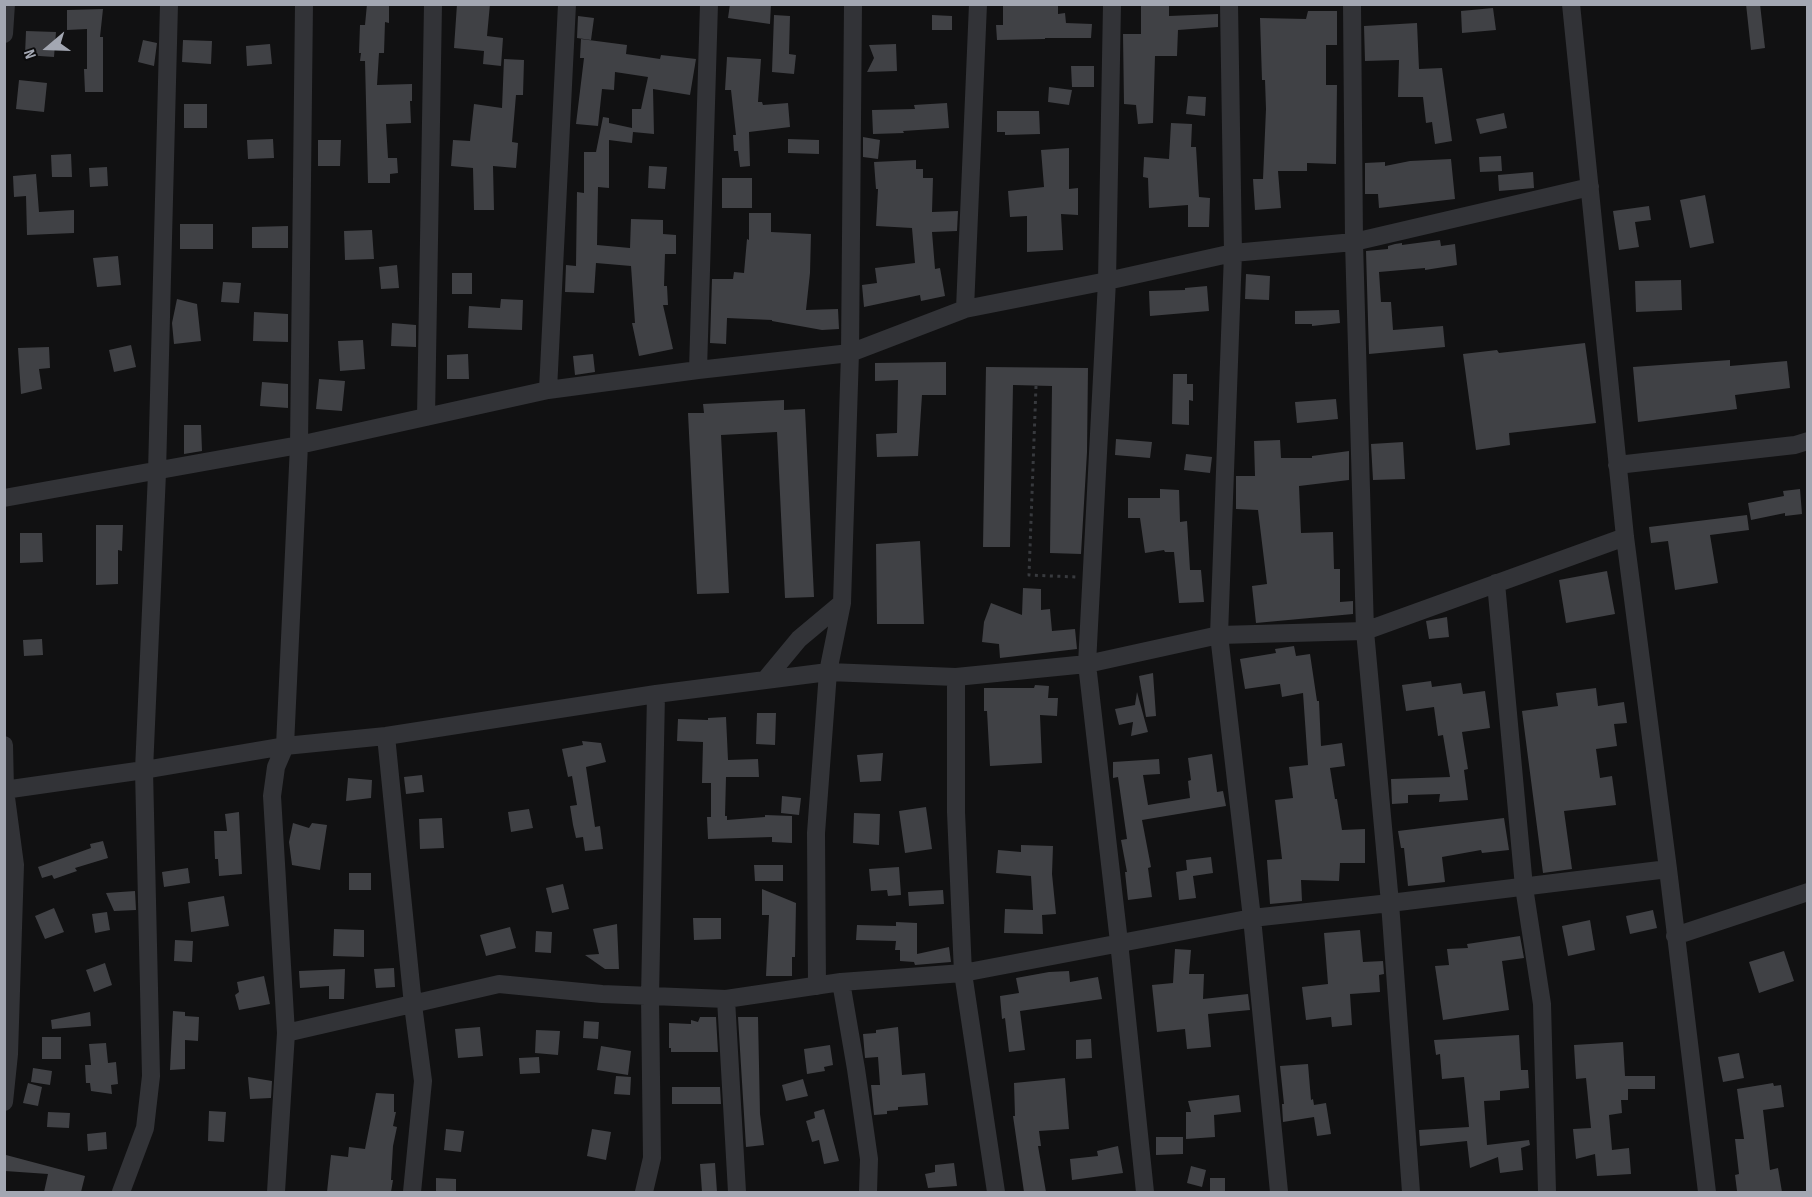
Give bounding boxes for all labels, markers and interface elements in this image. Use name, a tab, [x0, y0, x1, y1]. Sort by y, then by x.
north arrow	[18, 18, 78, 78]
text: N	[20, 47, 41, 61]

